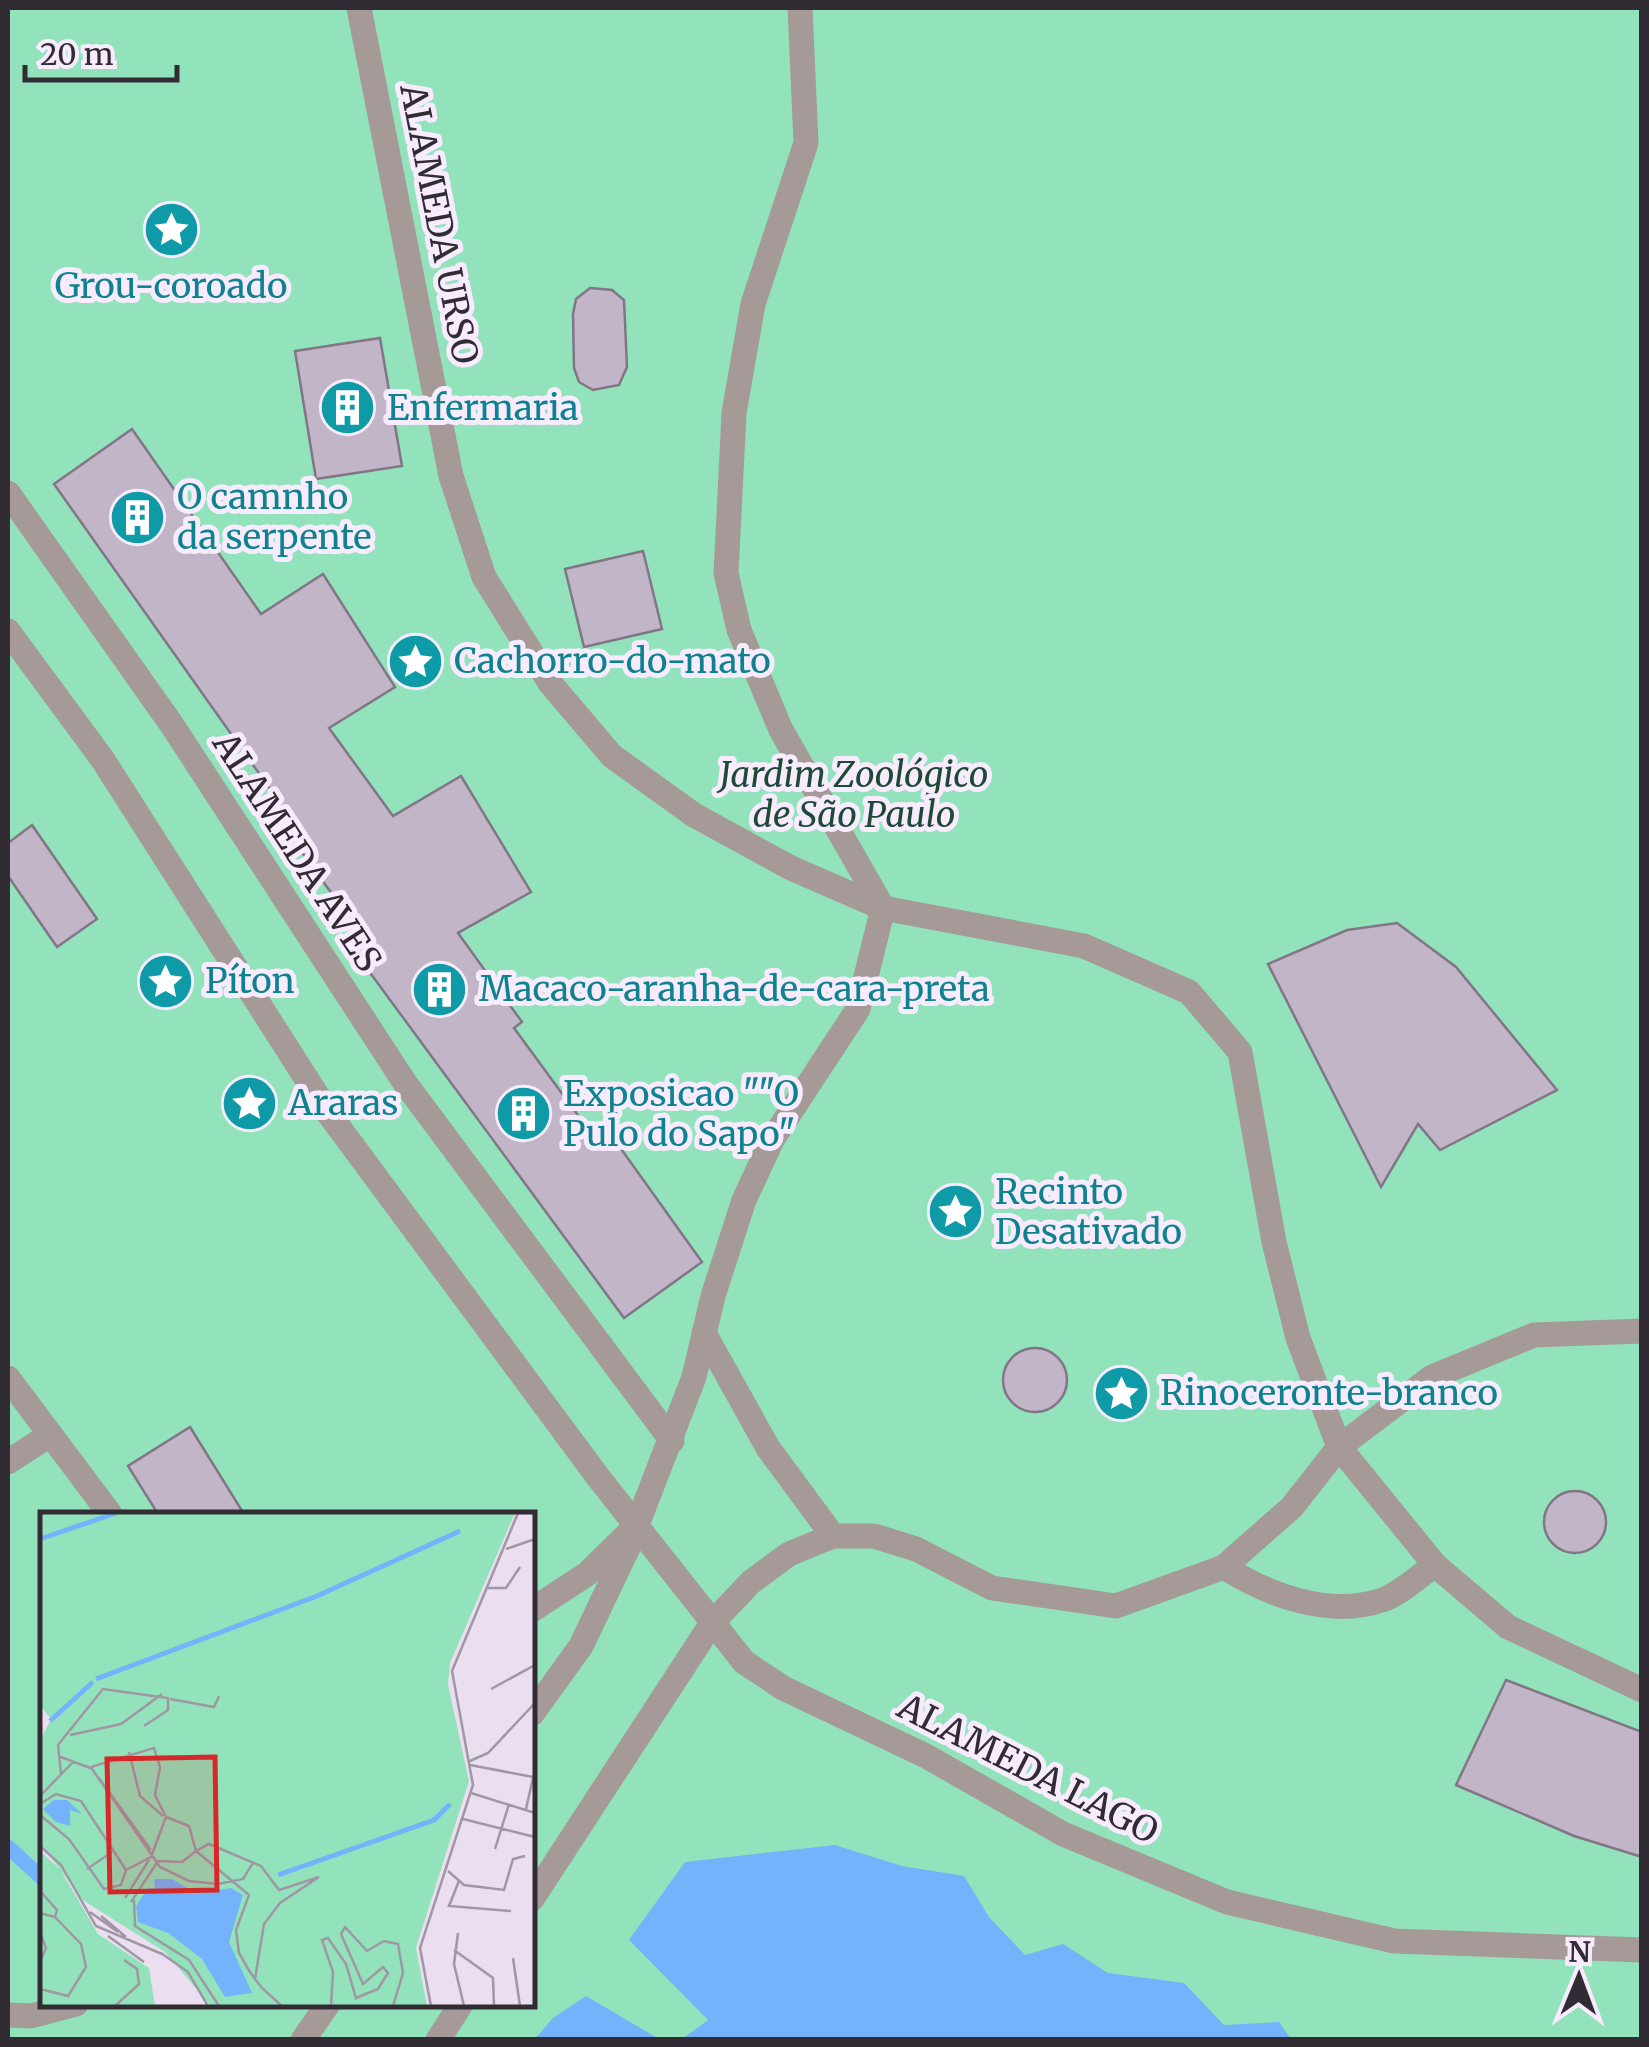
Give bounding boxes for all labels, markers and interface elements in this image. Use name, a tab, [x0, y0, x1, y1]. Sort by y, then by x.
scale bar	[25, 20, 178, 82]
text: 20 m	[40, 35, 114, 73]
street label: ALAMEDA URSO	[390, 79, 488, 368]
place icon: Grou-coroado	[141, 200, 201, 260]
place label: Grou-coroado	[55, 264, 287, 308]
building icon: Enfermaria	[318, 378, 378, 438]
place label: Enfermaria	[387, 386, 579, 430]
place label: O camnho da serpente	[177, 475, 372, 559]
building icon: O camnho da serpente	[108, 487, 168, 547]
place icon: Cachorro-do-mato	[385, 631, 445, 691]
place label: Cachorro-do-mato	[454, 639, 771, 683]
street label: ALAMEDA AVES	[203, 723, 391, 980]
park label: Jardim Zoológico de São Paulo	[716, 753, 988, 837]
place icon: Píton	[136, 951, 196, 1011]
place label: Píton	[205, 959, 295, 1003]
building icon: Macaco-aranha-de-cara-preta	[410, 959, 470, 1019]
place label: Macaco-aranha-de-cara-preta	[479, 967, 990, 1011]
place label: Exposicao ""O Pulo do Sapo"	[563, 1072, 799, 1156]
place icon: Araras	[219, 1073, 279, 1133]
place label: Araras	[287, 1081, 398, 1125]
building icon: Exposicao ""O Pulo do Sapo"	[494, 1084, 554, 1144]
place label: Recinto Desativado	[995, 1170, 1182, 1254]
place icon: Recinto Desativado	[926, 1182, 986, 1242]
place icon: Rinoceronte-branco	[1091, 1363, 1151, 1423]
place label: Rinoceronte-branco	[1160, 1371, 1498, 1415]
inset map	[40, 1512, 535, 2007]
street label: ALAMEDA LAGO	[890, 1684, 1166, 1854]
north arrow	[1529, 1927, 1629, 2027]
text: N	[1568, 1934, 1591, 1970]

